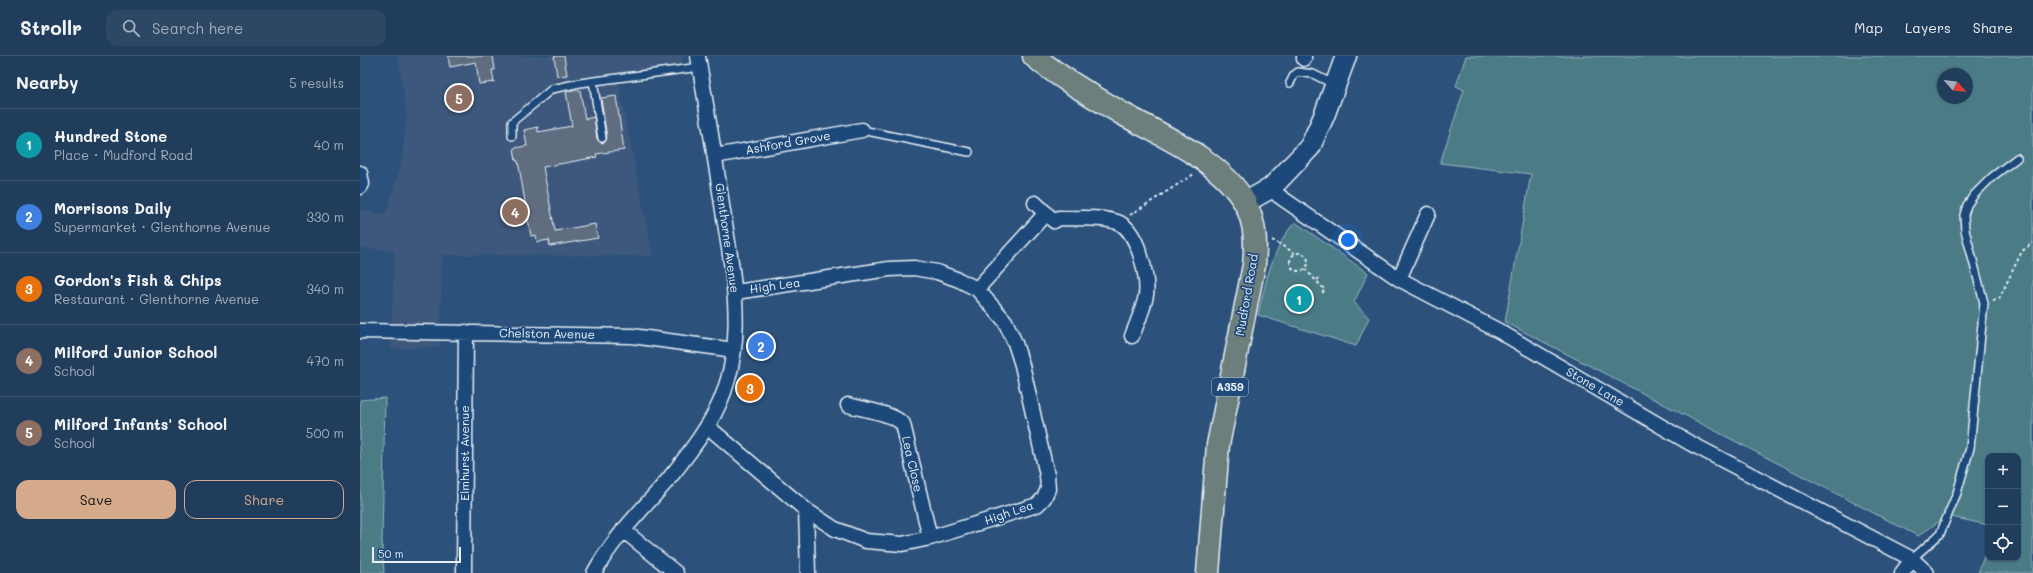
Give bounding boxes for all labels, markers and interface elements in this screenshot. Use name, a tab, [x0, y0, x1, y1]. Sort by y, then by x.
search box	[106, 10, 386, 46]
text: Strollr	[20, 15, 82, 40]
icon: search	[120, 17, 142, 39]
text: Search here	[152, 18, 243, 38]
text: Map	[1854, 18, 1883, 37]
text: Layers	[1905, 18, 1951, 37]
text: Share	[1973, 18, 2013, 37]
north arrow	[1937, 68, 1973, 104]
text: Nearby	[16, 71, 78, 93]
text: 5 results	[289, 74, 344, 91]
pin: 5	[446, 83, 472, 113]
text: Hundred Stone	[54, 126, 167, 146]
street label: Ashford Grove	[744, 127, 832, 157]
text: 1	[26, 136, 32, 153]
text: 40 m	[314, 136, 344, 153]
text: Place · Mudford Road	[54, 146, 193, 163]
street label: Glenthorne Avenue	[712, 182, 744, 294]
pin: 4	[502, 197, 528, 227]
text: Morrisons Daily	[54, 198, 171, 218]
text: 2	[25, 208, 33, 225]
text: 330 m	[306, 208, 344, 225]
text: Supermarket · Glenthorne Avenue	[54, 218, 271, 235]
your location	[1338, 230, 1358, 250]
street label: Mudford Road	[1231, 252, 1261, 337]
text: Gordon's Fish & Chips	[54, 270, 222, 290]
street label: High Lea	[748, 274, 801, 296]
text: 3	[25, 280, 33, 297]
text: 340 m	[306, 280, 344, 297]
pin: 1	[1286, 284, 1312, 314]
text: Restaurant · Glenthorne Avenue	[54, 290, 259, 307]
street label: Chelston Avenue	[499, 324, 595, 342]
pin: 2	[748, 331, 774, 361]
text: Milford Junior School	[54, 342, 217, 362]
text: 4	[25, 352, 33, 369]
text: 470 m	[307, 352, 344, 369]
text: School	[54, 362, 95, 379]
street label: Stone Lane	[1563, 363, 1628, 409]
pin: 3	[737, 373, 763, 403]
road number: A359	[1212, 378, 1248, 396]
street label: Elmhurst Avenue	[456, 405, 472, 501]
text: Milford Infants' School	[54, 414, 227, 434]
text: 5	[25, 424, 33, 441]
text: 500 m	[306, 424, 344, 441]
text: School	[54, 434, 95, 451]
street label: Lea Close	[899, 434, 927, 493]
map controls	[1985, 453, 2021, 561]
button: +	[1985, 453, 2021, 489]
button: Save	[16, 480, 176, 519]
button: Share	[184, 480, 344, 519]
button: −	[1985, 489, 2021, 525]
street label: High Lea	[982, 496, 1035, 528]
button: locate	[1985, 525, 2021, 561]
scale bar	[372, 545, 461, 564]
text: 50 m	[378, 546, 404, 561]

